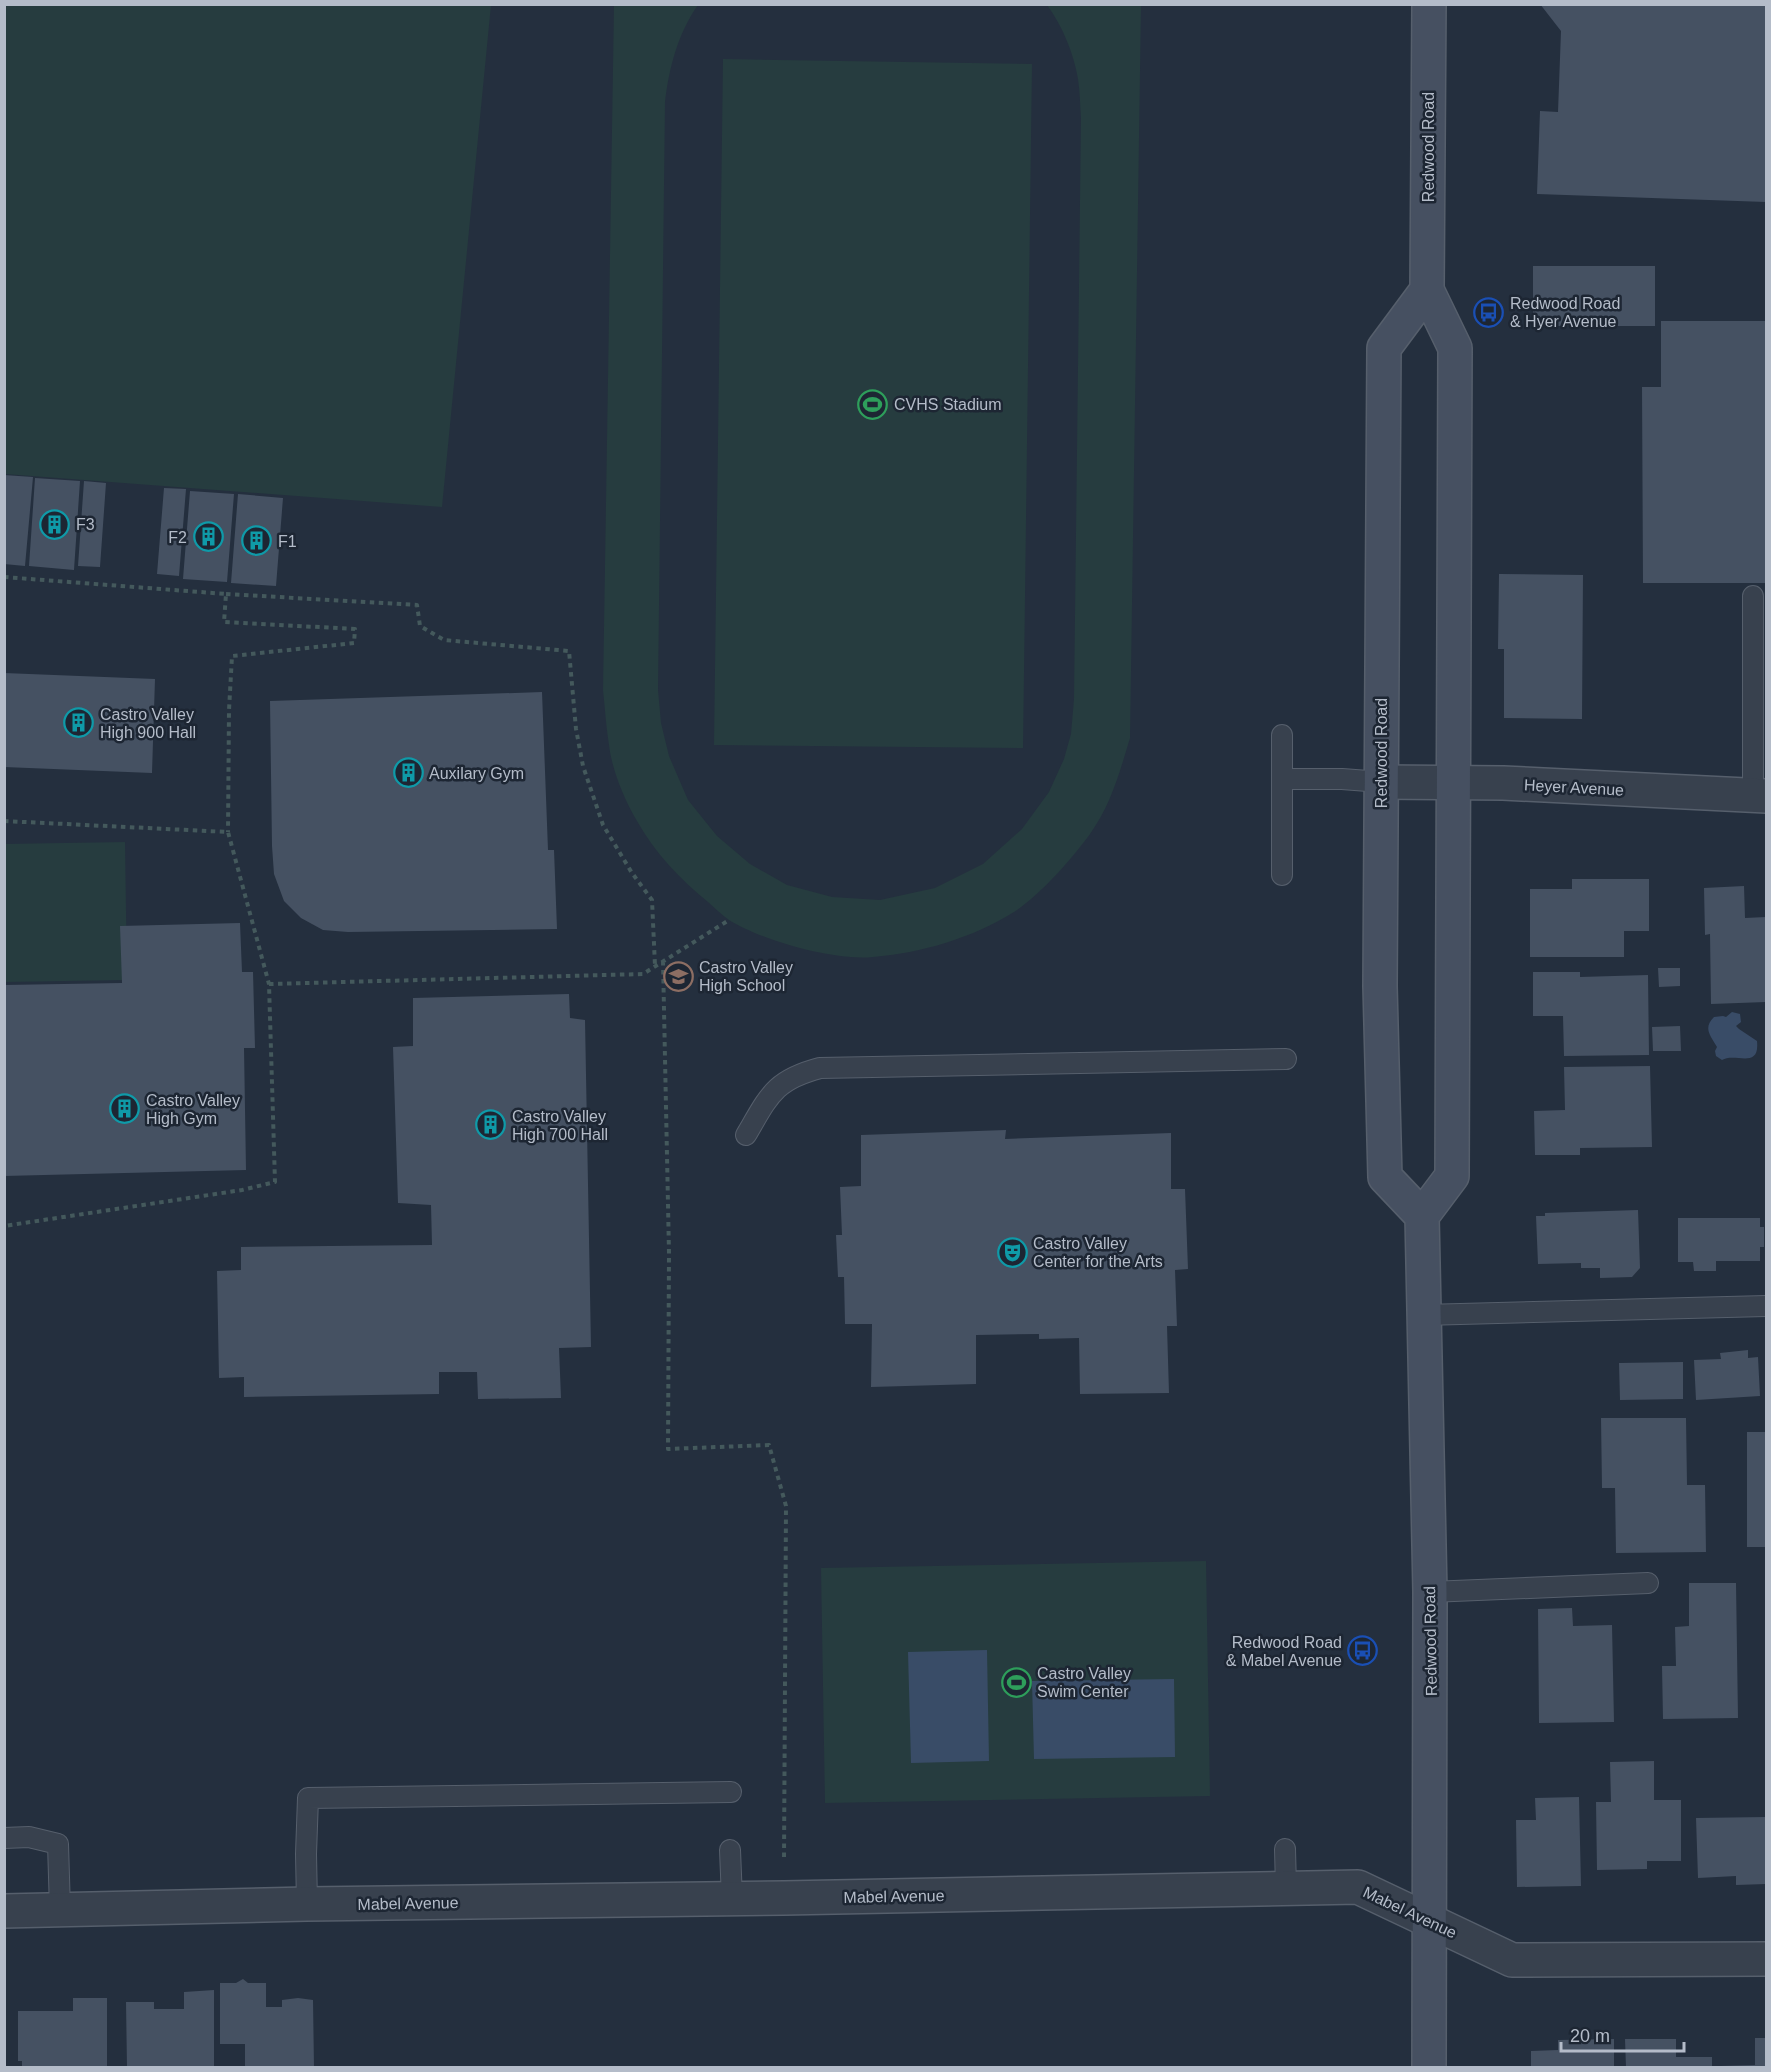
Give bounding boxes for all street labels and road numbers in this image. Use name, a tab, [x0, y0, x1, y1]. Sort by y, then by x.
street label: Redwood Road	[1420, 92, 1437, 202]
street label: Redwood Road	[1373, 698, 1390, 808]
street label: Heyer Avenue	[1523, 776, 1625, 799]
street label: Redwood Road	[1421, 1586, 1440, 1696]
street label: Mabel Avenue	[1360, 1883, 1459, 1942]
street label: Mabel Avenue	[843, 1887, 945, 1906]
street label: Mabel Avenue	[357, 1894, 459, 1913]

